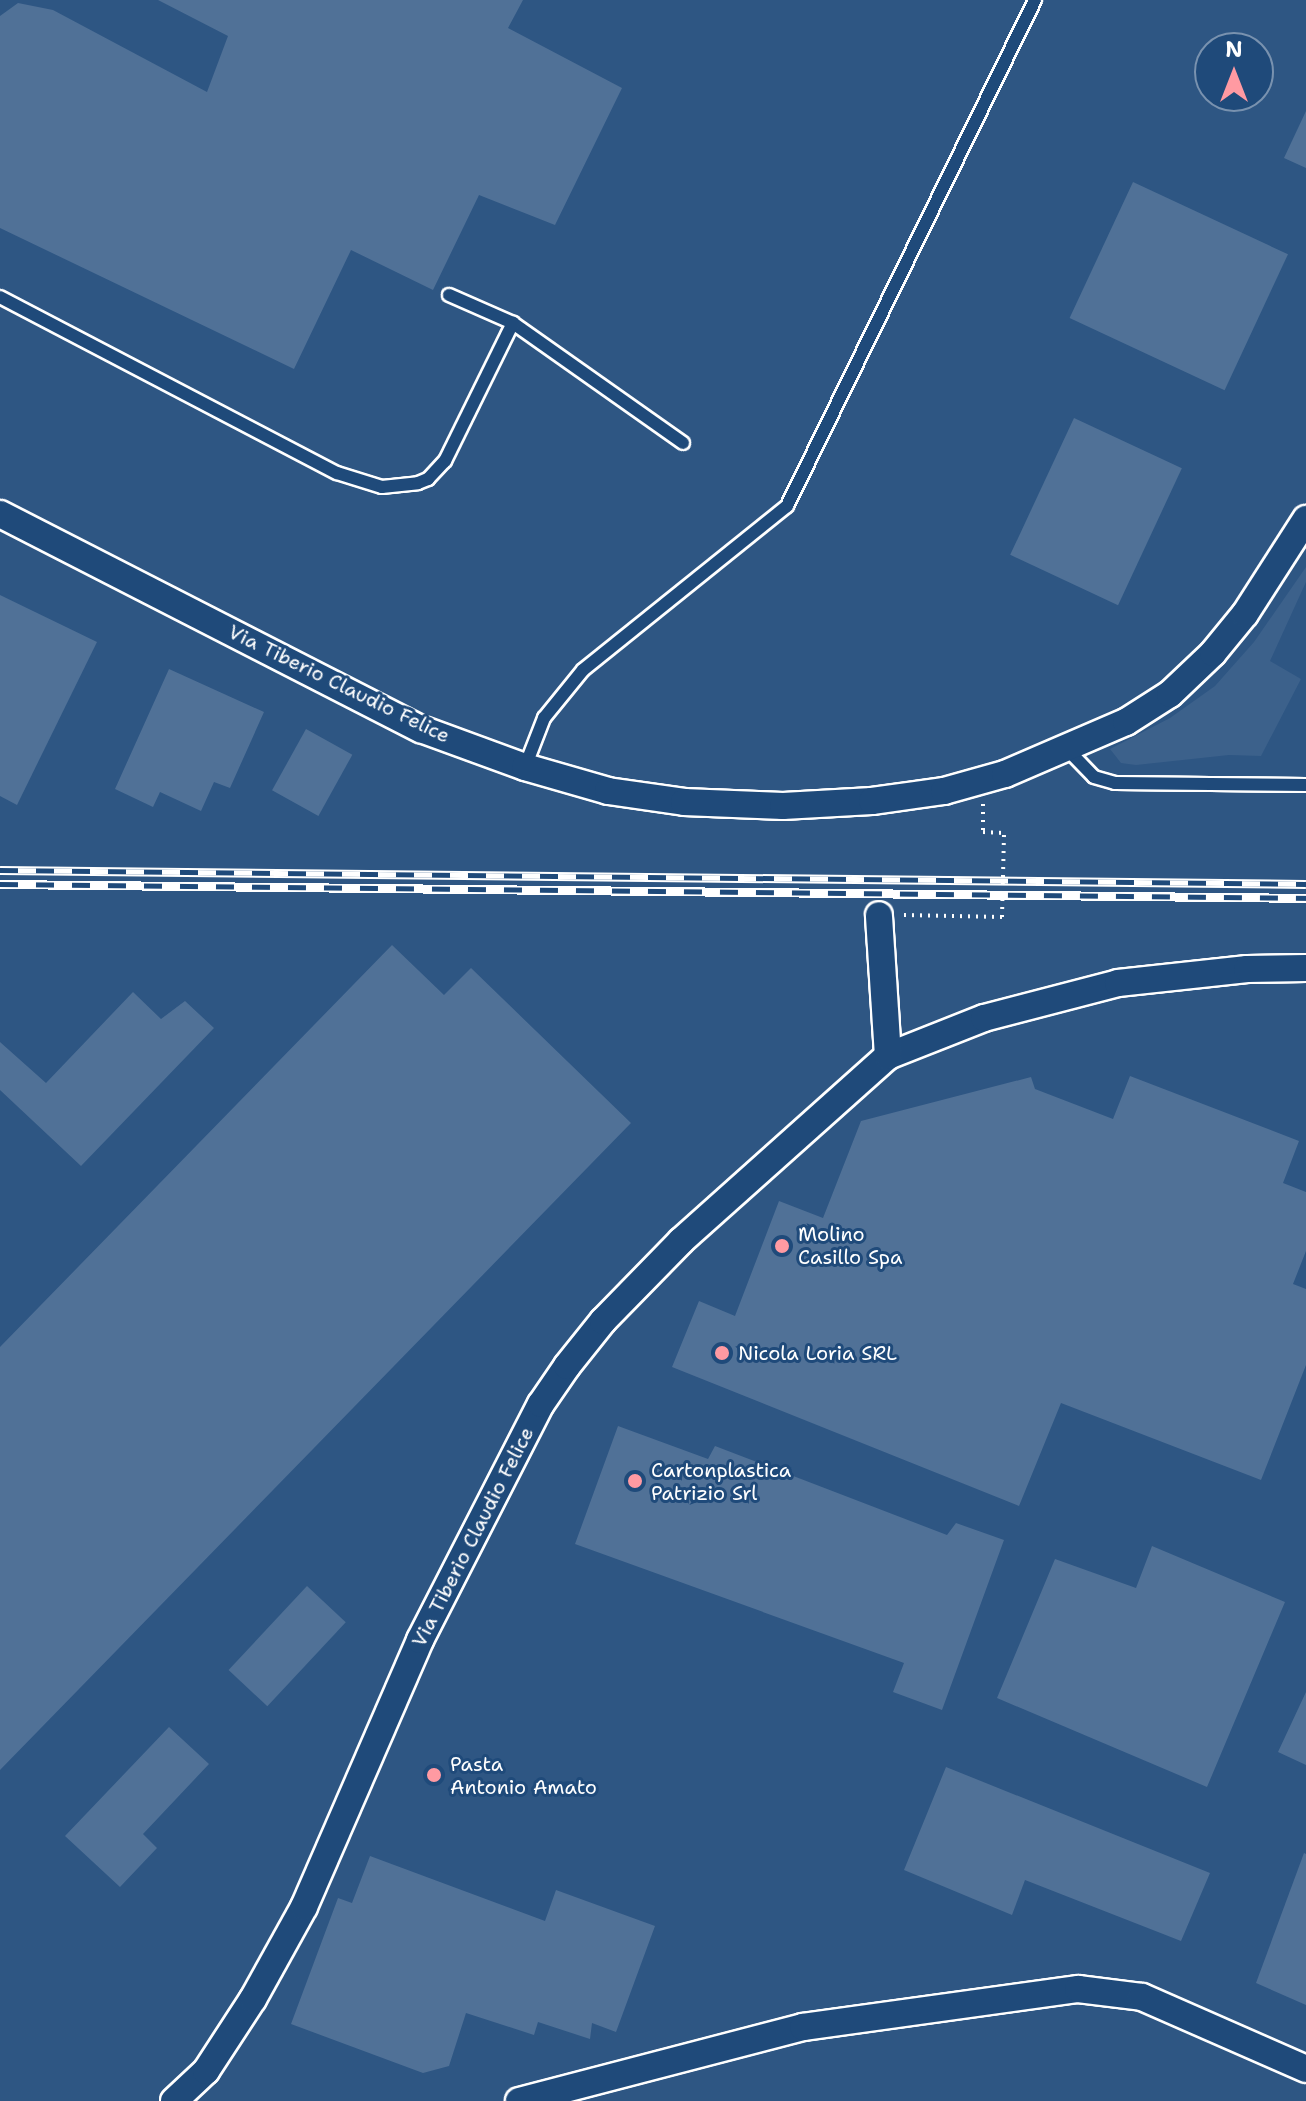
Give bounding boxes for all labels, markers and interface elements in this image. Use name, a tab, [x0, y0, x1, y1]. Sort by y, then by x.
north arrow	[1194, 32, 1274, 112]
text: N	[1225, 35, 1243, 64]
street label: Via Tiberio Claudio Felice	[224, 620, 454, 748]
place label: Molino Casillo Spa	[798, 1222, 902, 1269]
marker: Molino Casillo Spa	[773, 1237, 791, 1255]
place label: Nicola Loria SRL	[738, 1341, 897, 1365]
marker: Nicola Loria SRL	[713, 1344, 731, 1362]
street label: Via Tiberio Claudio Felice	[407, 1423, 539, 1651]
place label: Cartonplastica Patrizio Srl	[651, 1458, 791, 1505]
marker: Cartonplastica Patrizio Srl	[626, 1472, 644, 1490]
place label: Pasta Antonio Amato	[450, 1752, 597, 1799]
marker: Pasta Antonio Amato	[425, 1766, 443, 1784]

